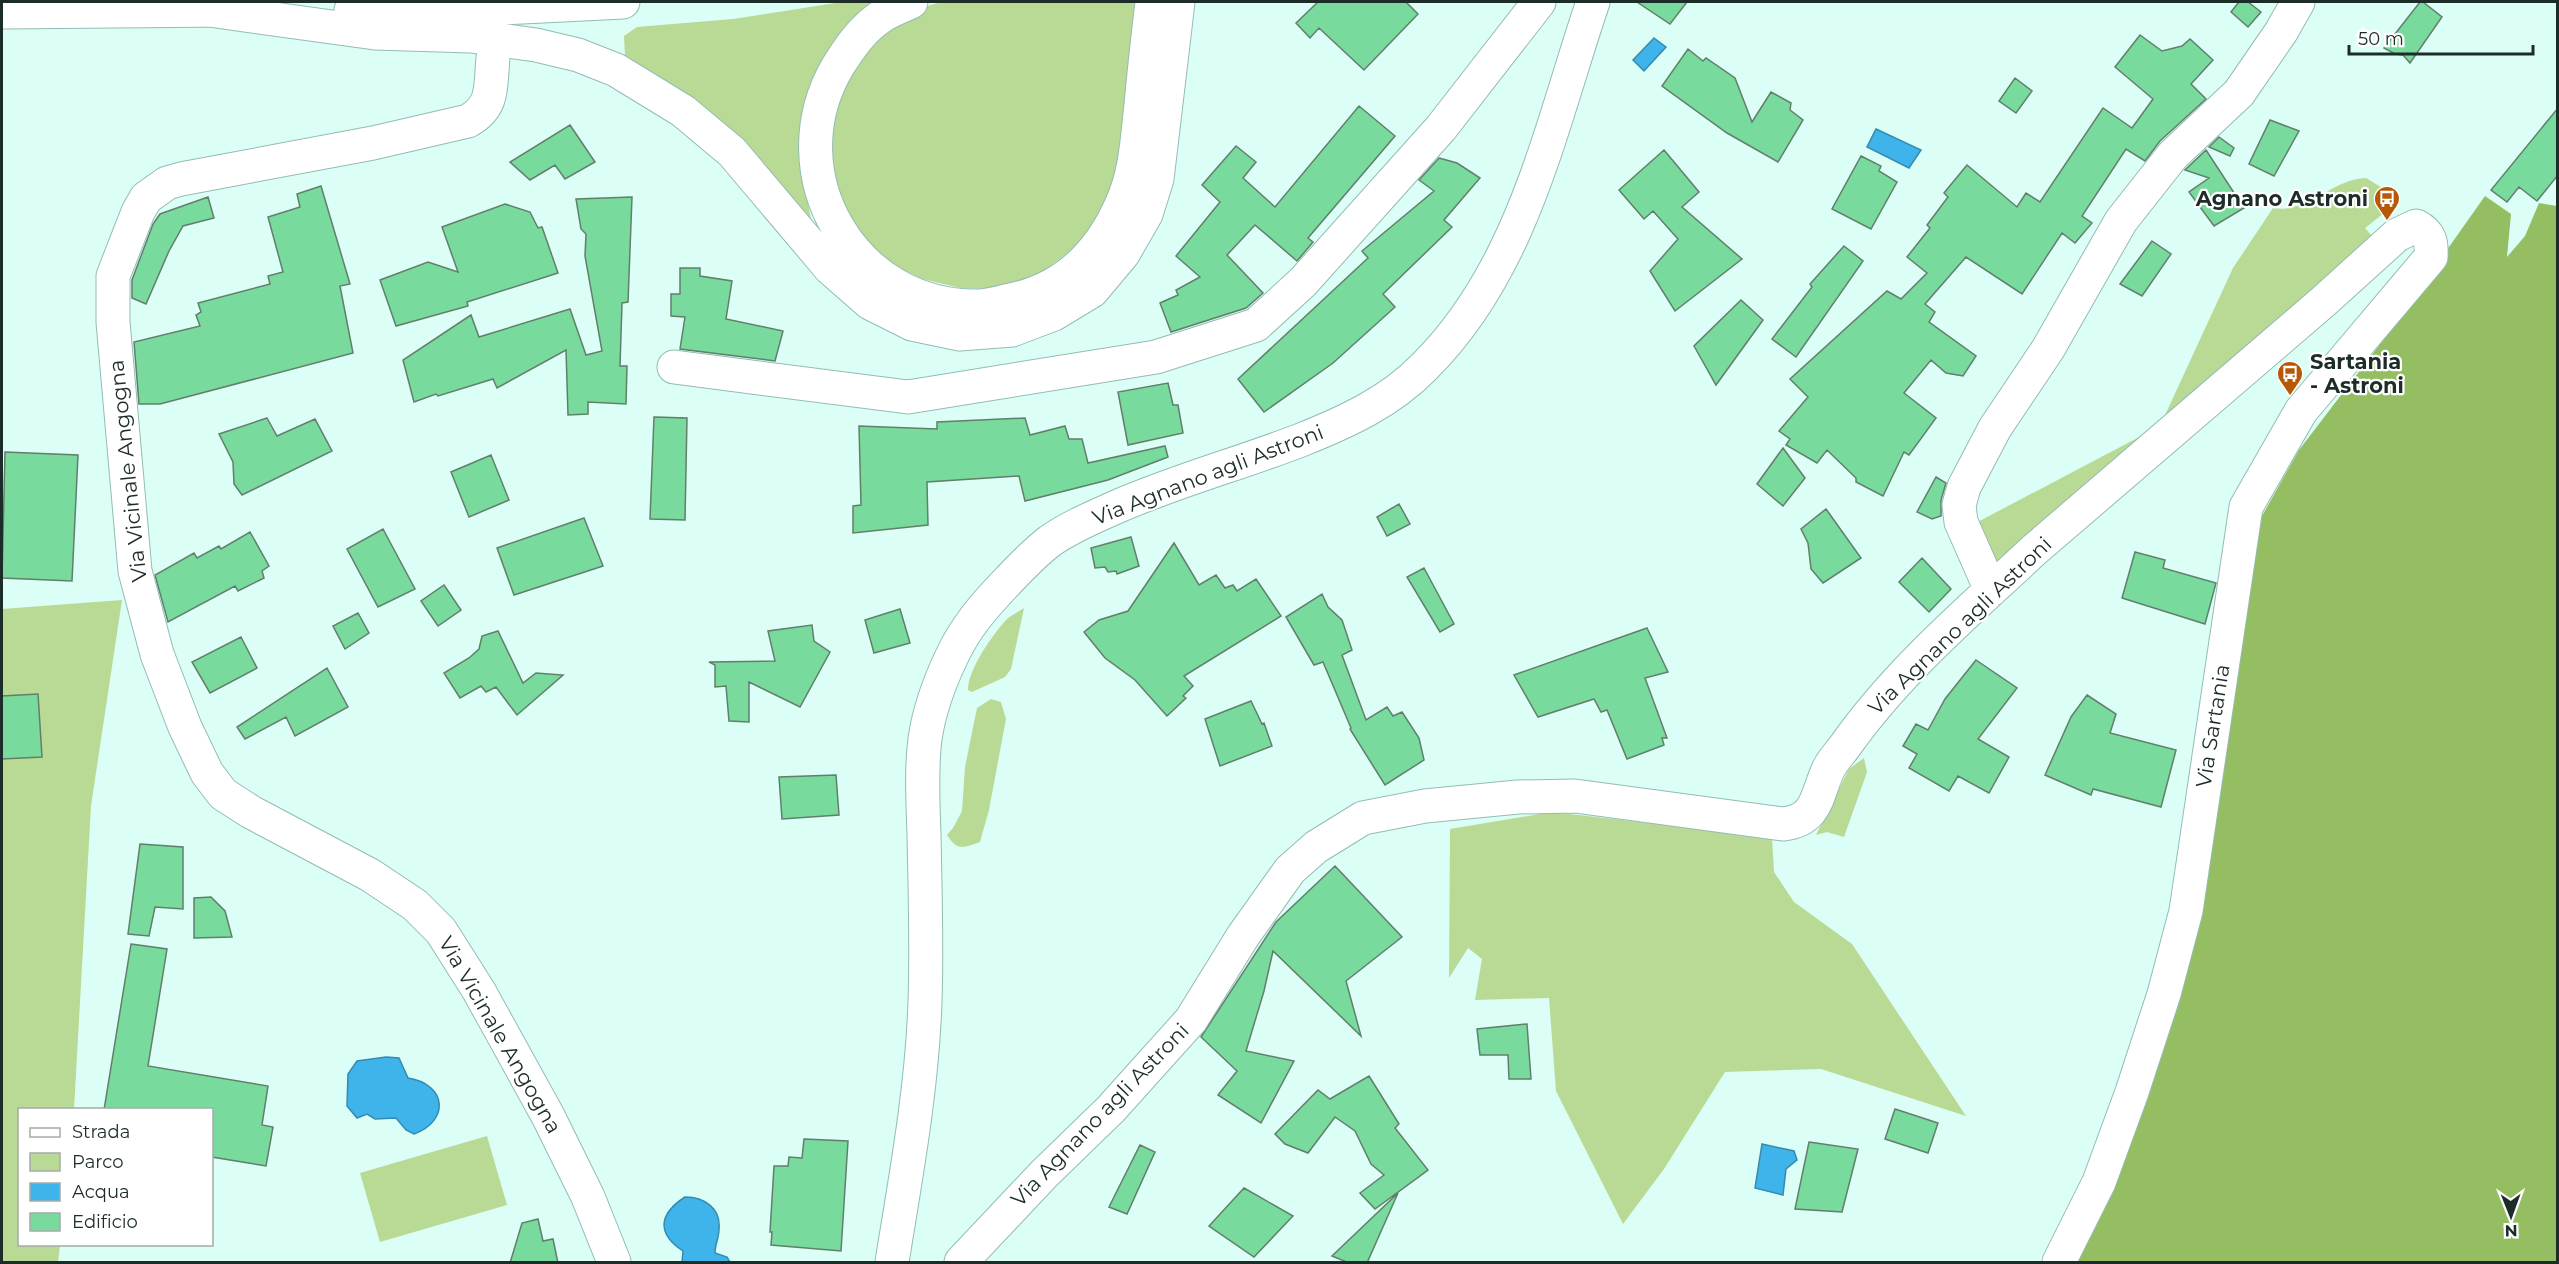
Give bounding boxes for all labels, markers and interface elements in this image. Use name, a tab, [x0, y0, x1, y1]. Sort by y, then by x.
scale bar	[2349, 18, 2534, 56]
text: 50 m	[2358, 28, 2404, 50]
bus stop icon: Agnano Astroni	[2372, 184, 2402, 222]
place label: Agnano Astroni	[2195, 186, 2368, 211]
place label: Sartania - Astroni	[2310, 349, 2404, 398]
street label: Via Vicinale Angogna	[103, 359, 152, 583]
bus stop icon: Sartania - Astroni	[2275, 359, 2305, 397]
street label: Via Agnano agli Astroni	[1089, 419, 1327, 530]
street label: Via Agnano agli Astroni	[1863, 532, 2056, 720]
street label: Via Sartania	[2190, 662, 2235, 789]
street label: Via Vicinale Angogna	[434, 932, 567, 1138]
street label: Via Agnano agli Astroni	[1006, 1018, 1194, 1211]
legend	[18, 1108, 213, 1246]
text: Strada	[72, 1121, 130, 1143]
text: Parco	[72, 1151, 124, 1173]
text: Acqua	[72, 1181, 130, 1203]
north arrow	[2481, 1186, 2541, 1246]
text: Edificio	[72, 1211, 138, 1233]
text: N	[2505, 1221, 2518, 1240]

